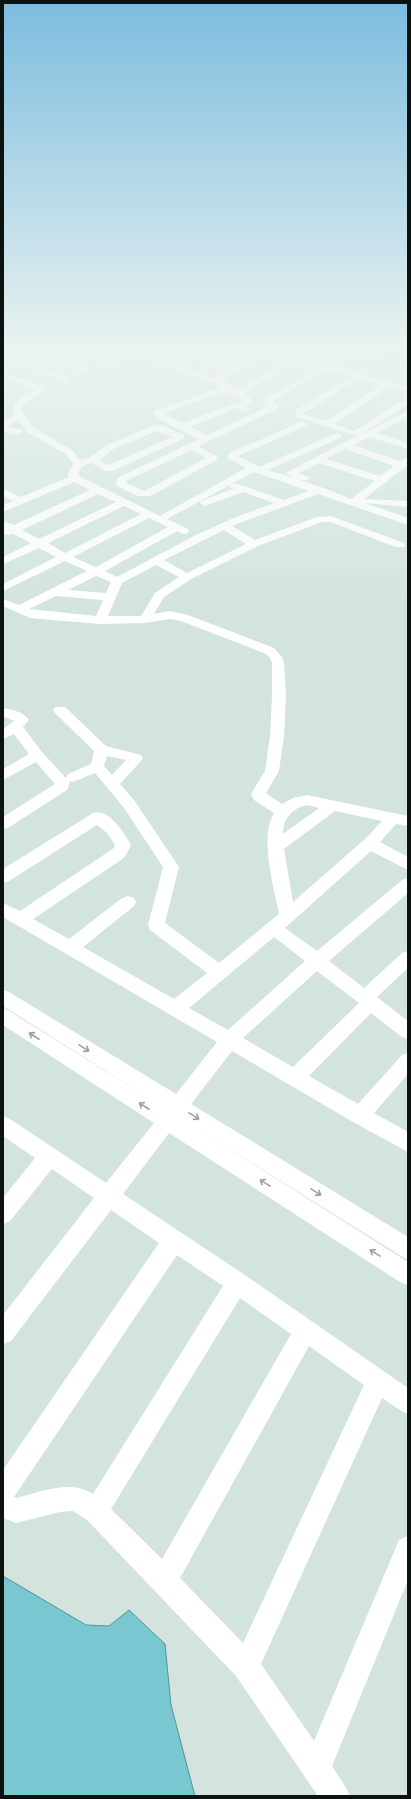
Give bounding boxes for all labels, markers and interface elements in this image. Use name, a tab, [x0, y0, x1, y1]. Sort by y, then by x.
one-way arrow	[29, 1032, 40, 1040]
one-way arrow	[78, 1044, 90, 1052]
one-way arrow	[139, 1102, 150, 1110]
one-way arrow	[188, 1112, 199, 1120]
one-way arrow	[259, 1179, 271, 1187]
one-way arrow	[310, 1188, 321, 1196]
one-way arrow	[370, 1249, 381, 1257]

